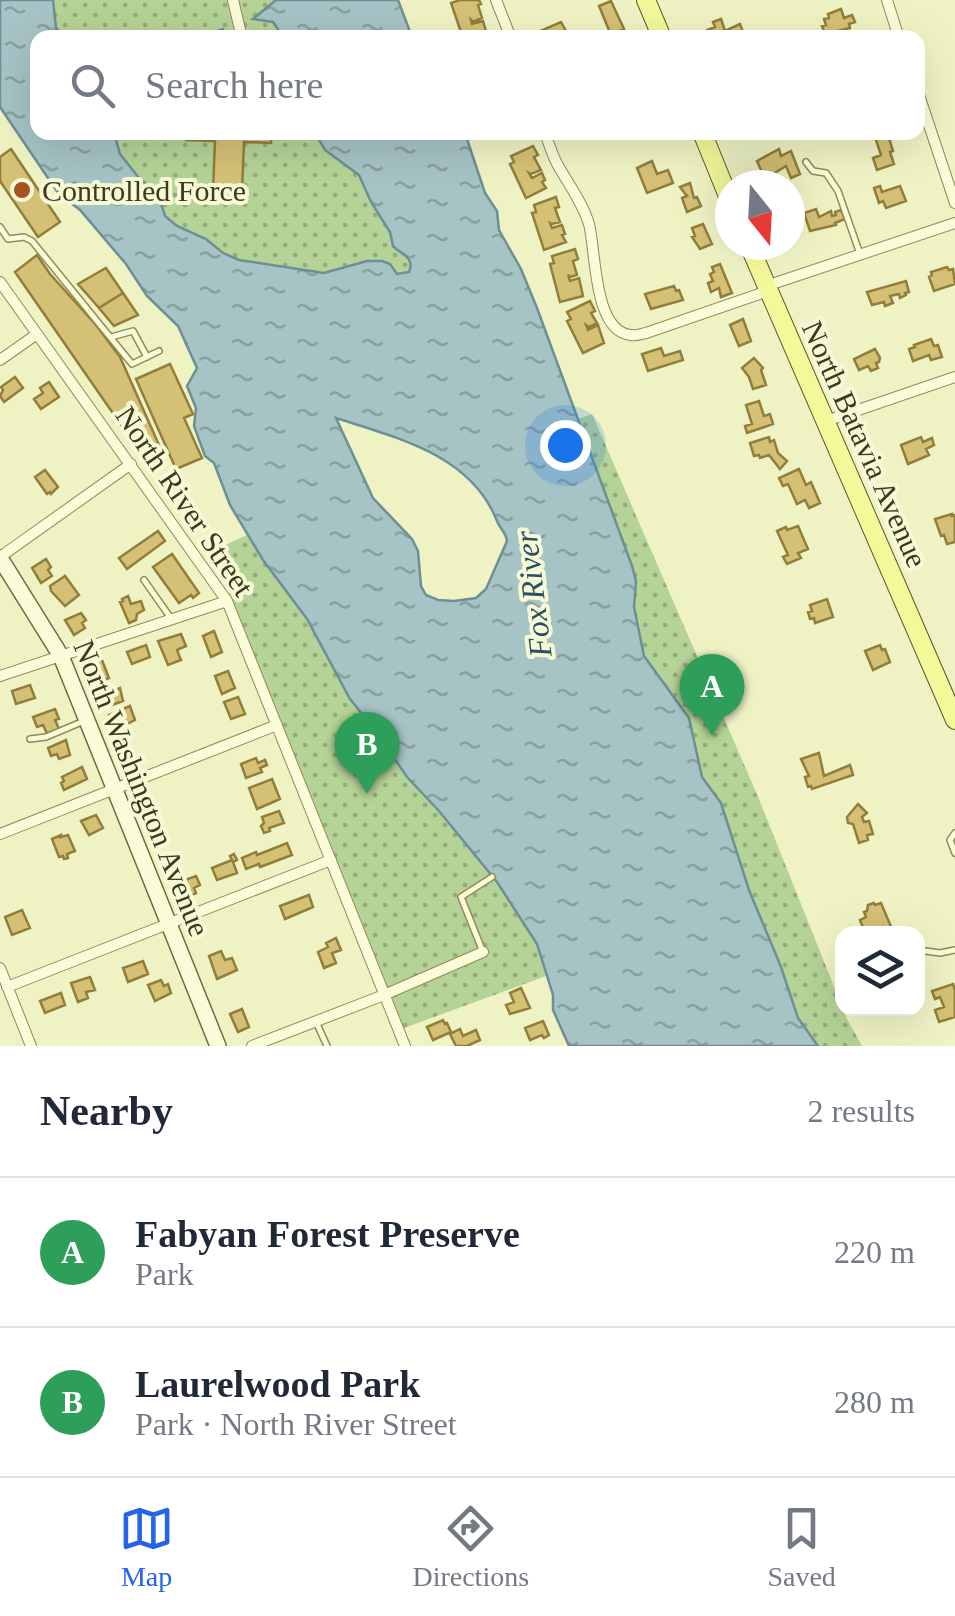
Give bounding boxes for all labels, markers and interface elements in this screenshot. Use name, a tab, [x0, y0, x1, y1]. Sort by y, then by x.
search box	[30, 30, 925, 140]
icon: search	[65, 58, 120, 113]
text: Search here	[145, 64, 323, 106]
north arrow	[715, 170, 805, 260]
place label: Controlled Force	[42, 174, 246, 207]
marker: Controlled Force	[11, 179, 33, 201]
street label: North Batavia Avenue	[796, 316, 934, 572]
street label: North River Street	[109, 400, 261, 603]
your location	[540, 420, 591, 471]
water label: Fox River	[507, 528, 559, 660]
street label: North Washington Avenue	[67, 635, 217, 941]
pin: A	[680, 654, 744, 736]
pin: B	[334, 712, 400, 794]
map controls	[835, 926, 925, 1016]
button: layers	[835, 926, 925, 1016]
text: Nearby	[40, 1088, 173, 1134]
text: 2 results	[807, 1093, 915, 1129]
text: Fabyan Forest Preserve	[135, 1213, 520, 1255]
text: A	[61, 1234, 84, 1270]
text: 220 m	[834, 1234, 915, 1270]
text: Park	[135, 1256, 194, 1292]
text: Laurelwood Park	[135, 1363, 420, 1405]
text: B	[62, 1384, 83, 1420]
text: 280 m	[834, 1384, 915, 1420]
text: Park · North River Street	[135, 1406, 457, 1442]
tab: Map	[119, 1501, 174, 1593]
tab: Directions	[412, 1501, 529, 1593]
tab: Saved	[767, 1501, 836, 1593]

